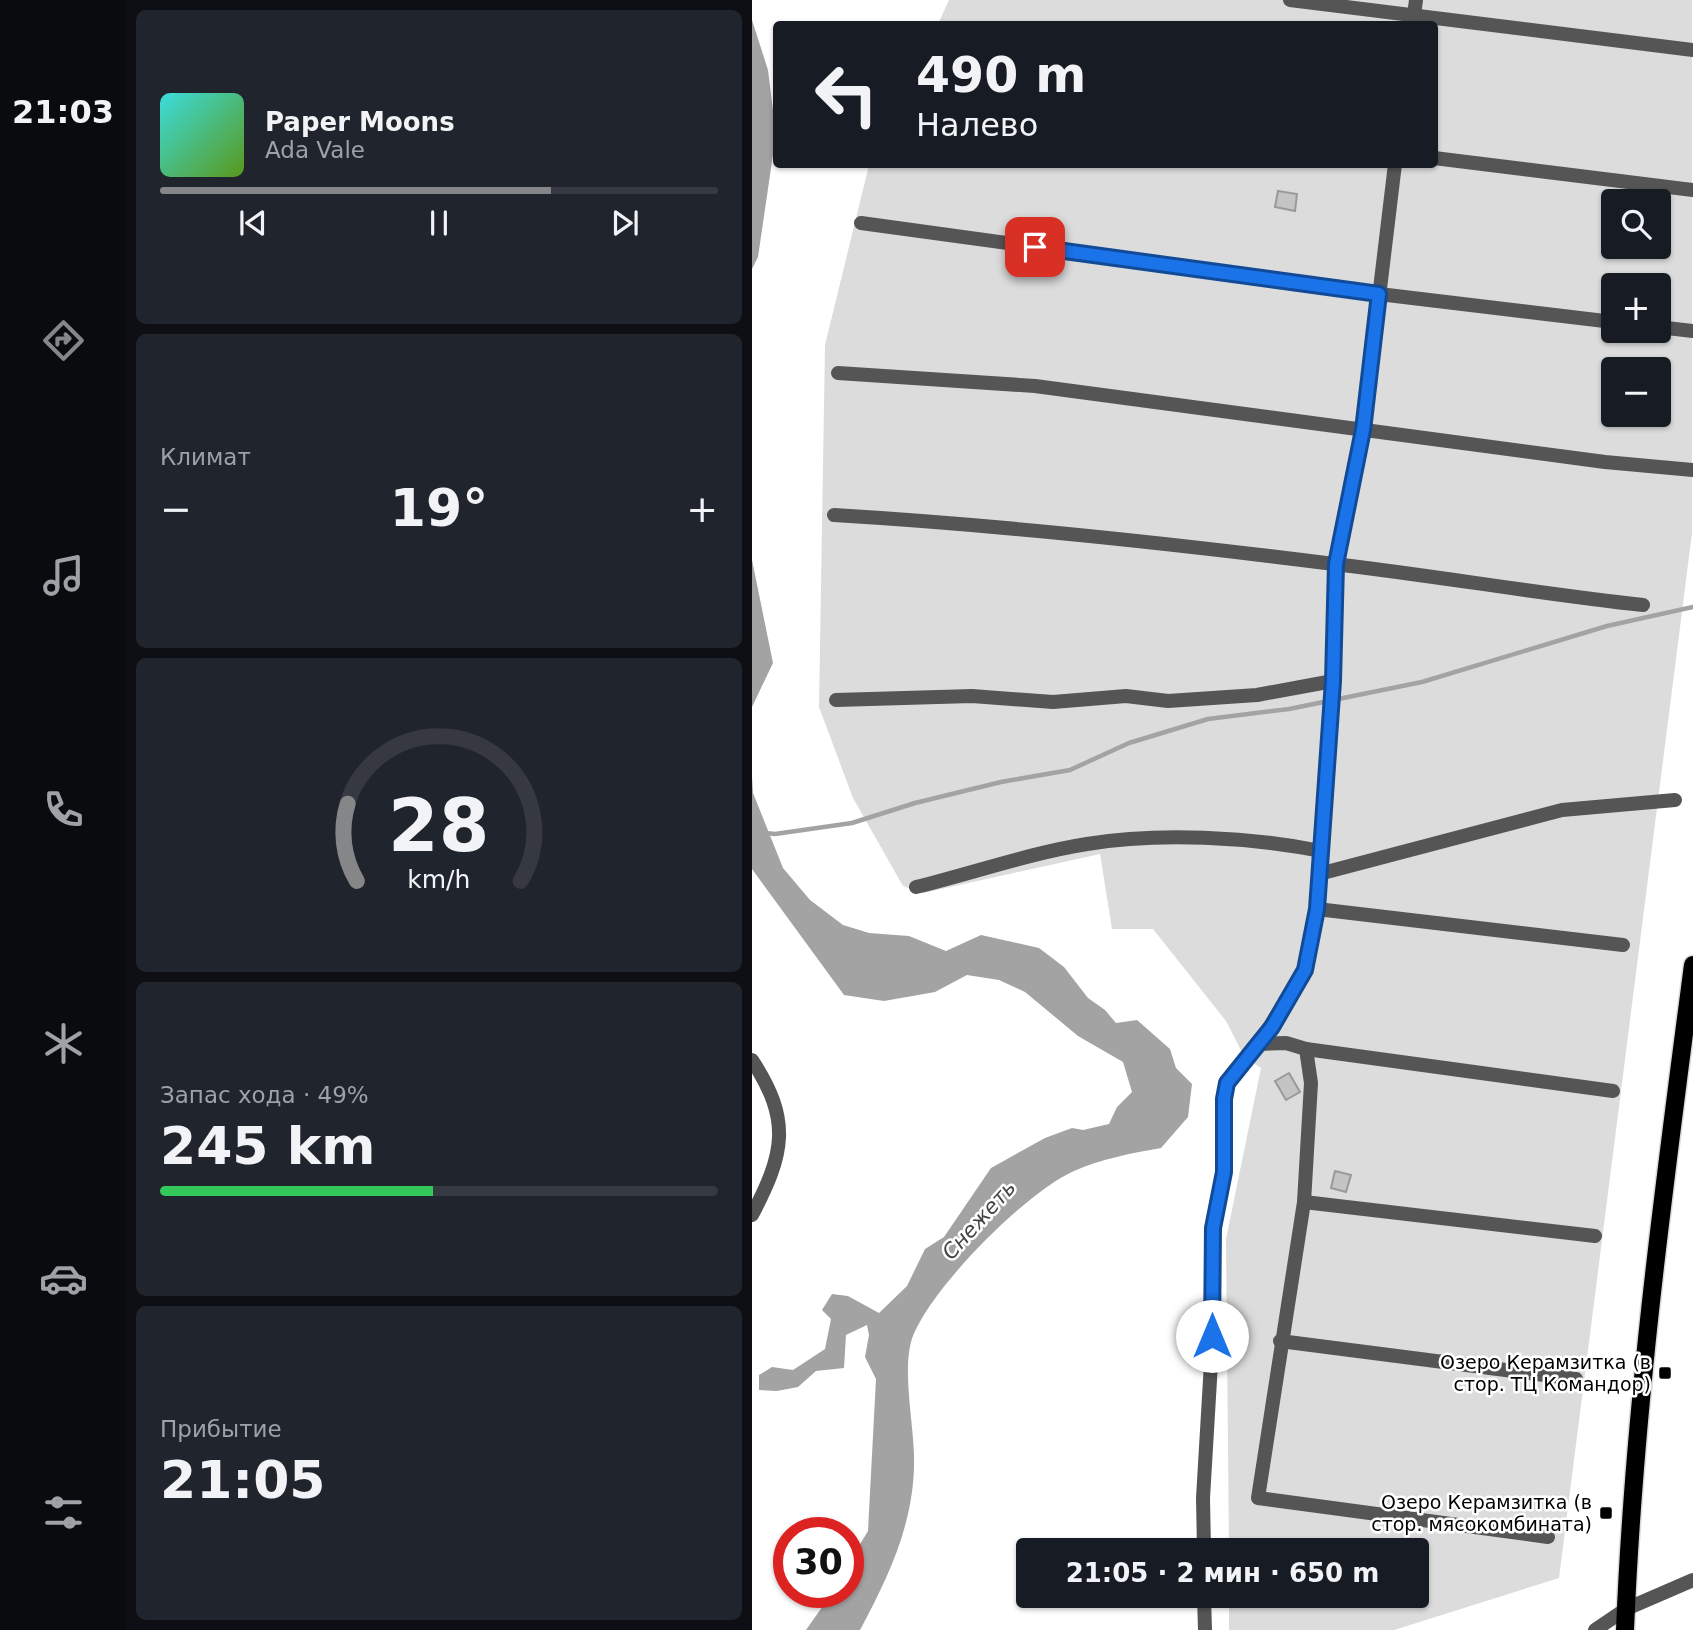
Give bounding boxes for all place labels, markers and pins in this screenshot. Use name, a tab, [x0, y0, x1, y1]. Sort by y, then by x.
pin	[1005, 217, 1065, 277]
place label: Озеро Керамзитка (в стор. ТЦ Командор)	[1440, 1351, 1651, 1395]
marker: Озеро Керамзитка (в стор. ТЦ Командор)	[1657, 1365, 1673, 1381]
place label: Озеро Керамзитка (в стор. мясокомбината)	[1371, 1491, 1592, 1535]
marker: Озеро Керамзитка (в стор. мясокомбината)	[1598, 1505, 1614, 1521]

